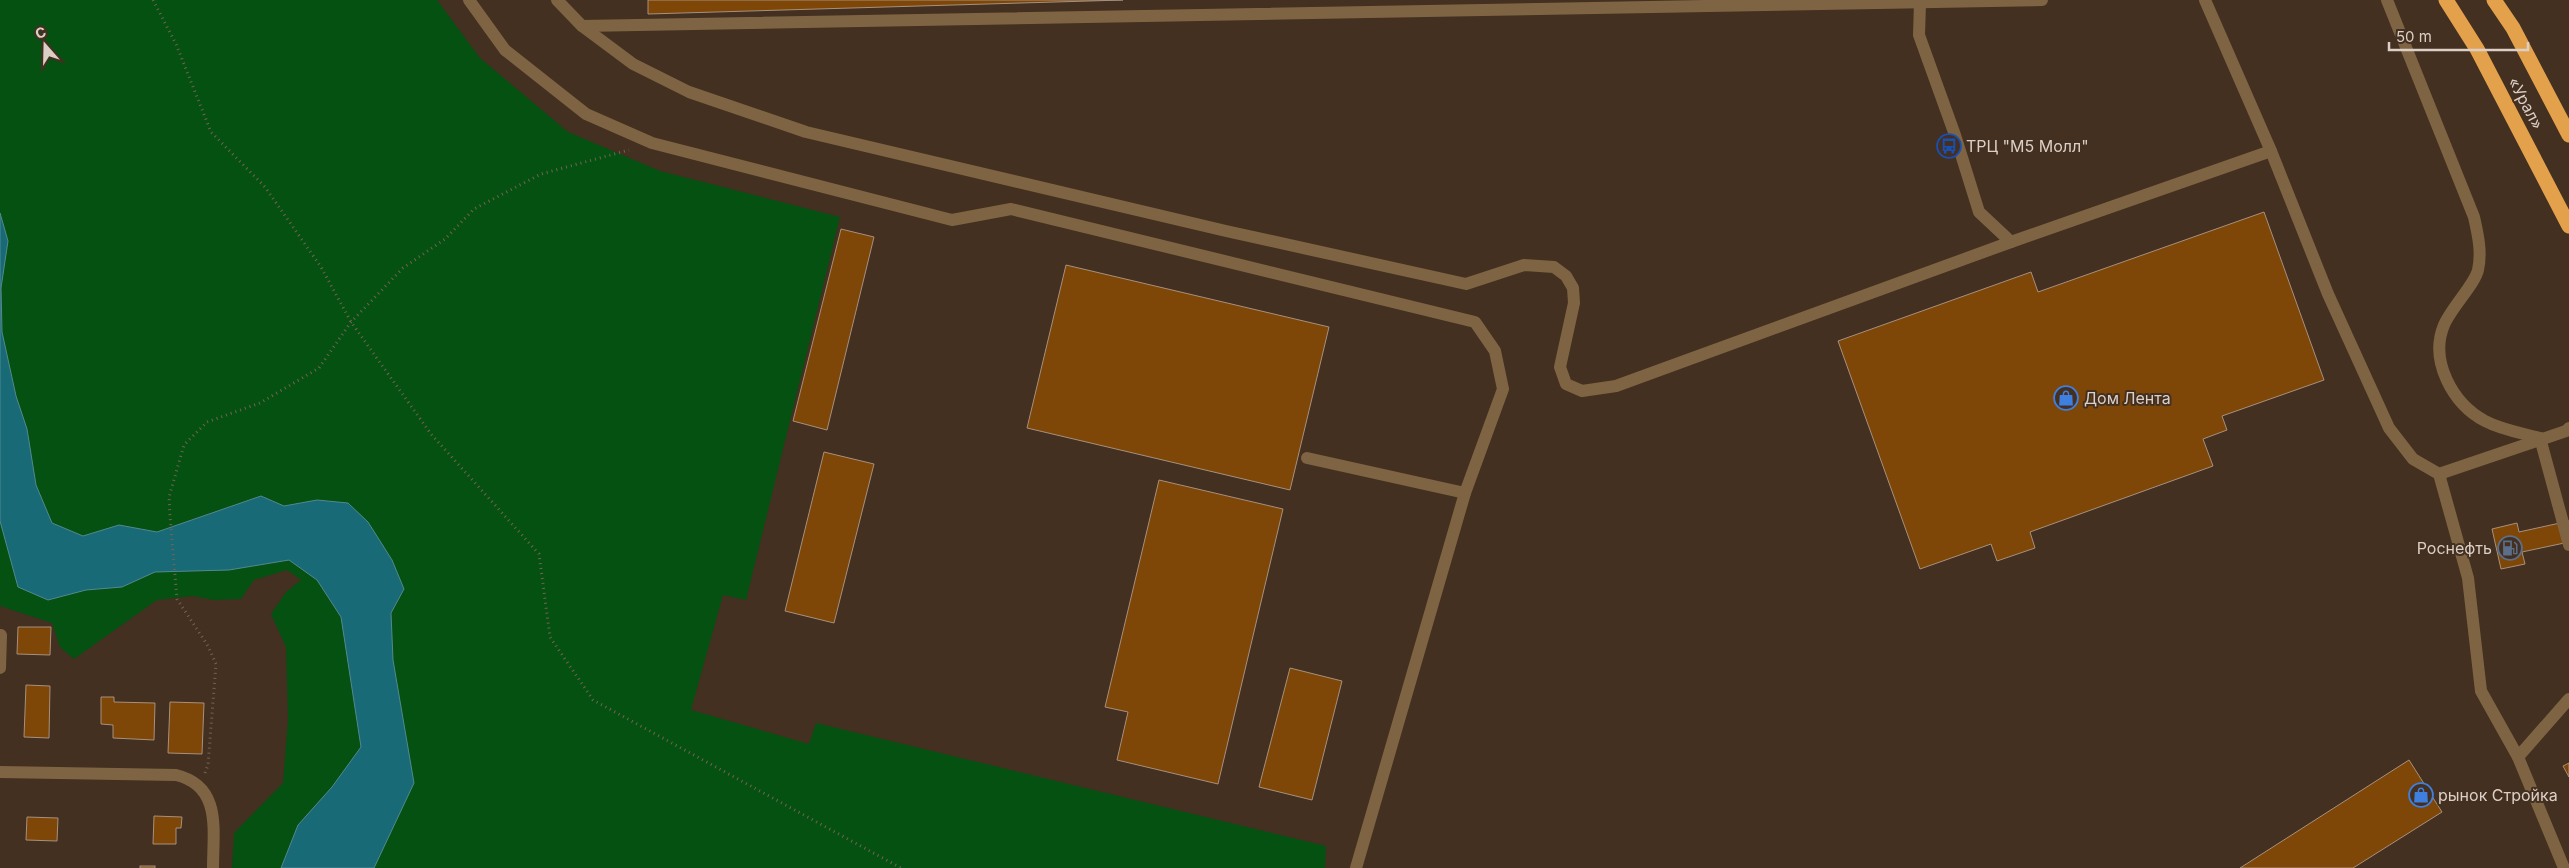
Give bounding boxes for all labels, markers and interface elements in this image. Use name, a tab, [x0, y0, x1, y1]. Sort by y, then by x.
north arrow	[20, 20, 70, 70]
scale bar	[2389, 20, 2528, 52]
text: С	[33, 23, 48, 42]
text: 50 m	[2396, 27, 2432, 46]
street label: «Урал»	[2504, 73, 2548, 133]
bus stop icon: ТРЦ "М5 Молл"	[1936, 133, 1962, 159]
place label: ТРЦ "М5 Молл"	[1966, 136, 2089, 156]
shop icon: Дом Лента	[2053, 385, 2079, 411]
place label: Дом Лента	[2084, 388, 2171, 408]
fuel station icon: Роснефть	[2497, 535, 2523, 561]
place label: Роснефть	[2417, 538, 2492, 558]
shop icon: рынок Стройка	[2408, 782, 2434, 808]
place label: рынок Стройка	[2438, 785, 2558, 805]

